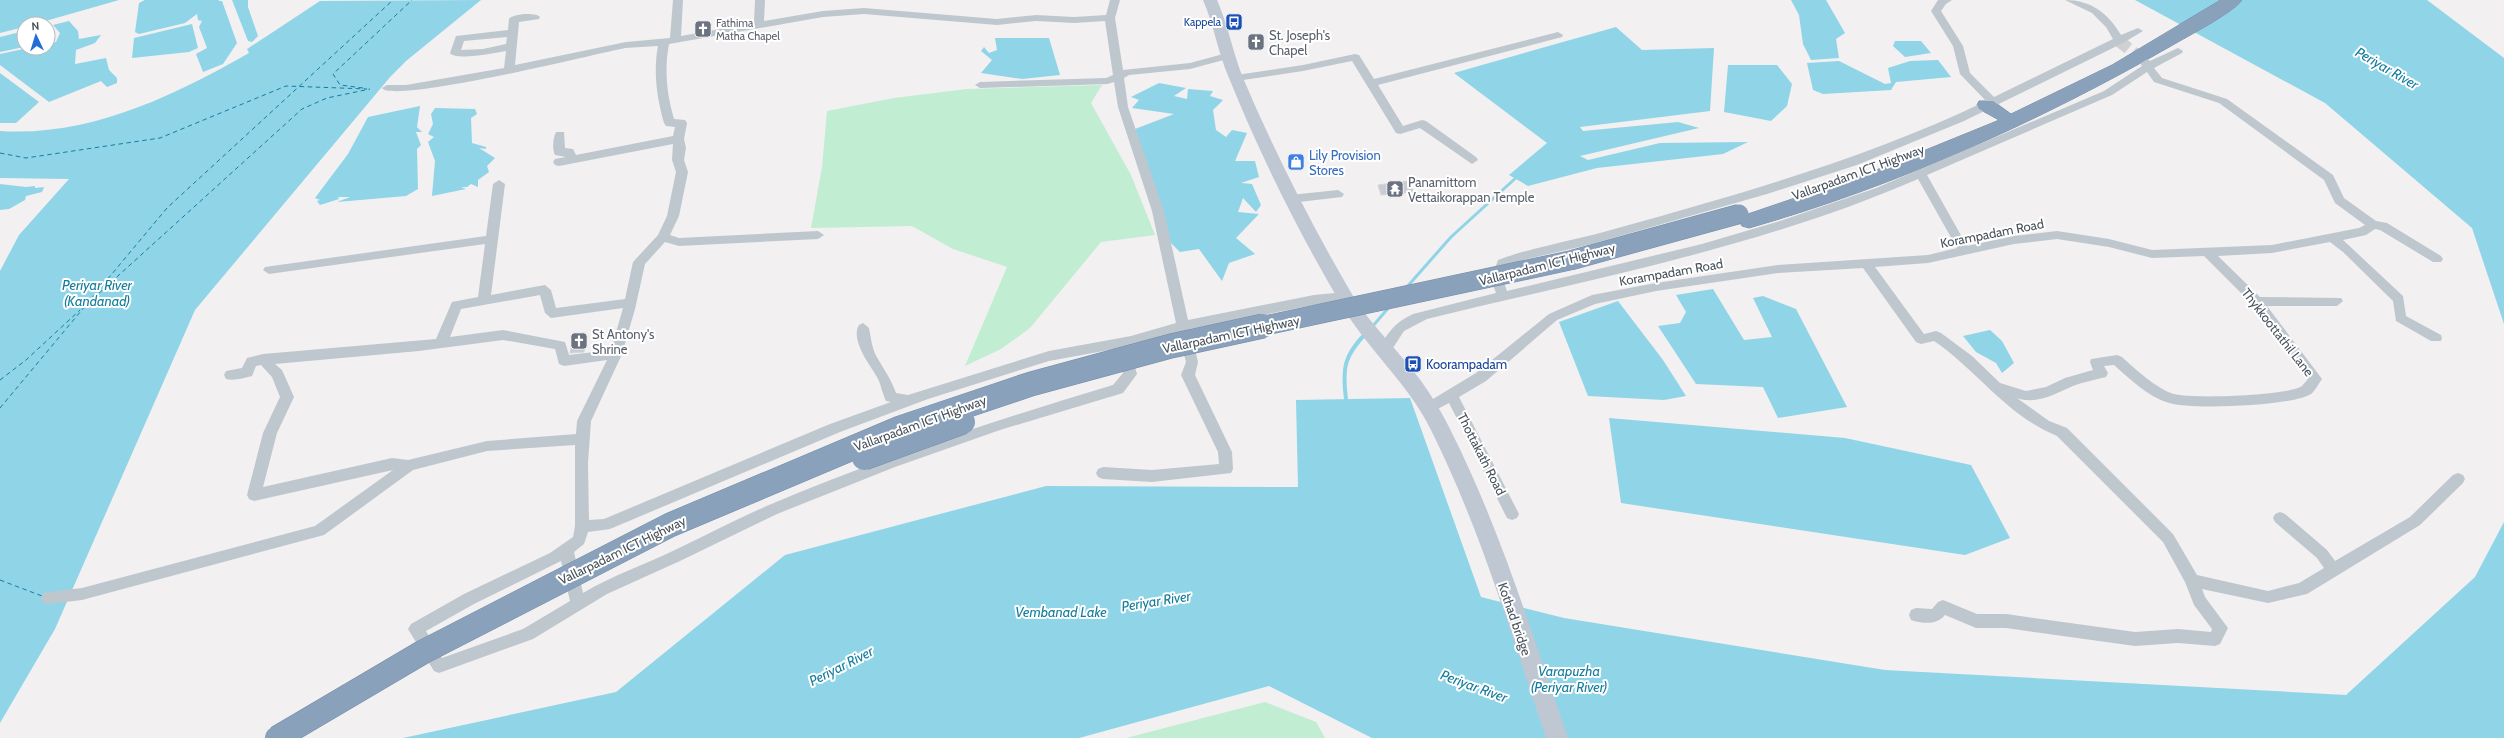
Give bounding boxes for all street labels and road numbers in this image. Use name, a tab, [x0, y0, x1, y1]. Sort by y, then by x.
street label: Vallarpadam ICT Highway	[1790, 140, 1927, 203]
street label: Korampadam Road	[1939, 215, 2045, 251]
street label: Vallarpadam ICT Highway	[1477, 239, 1617, 289]
street label: Korampadam Road	[1618, 255, 1724, 289]
street label: Thykkoottathil Lane	[2239, 285, 2318, 380]
street label: Vallarpadam ICT Highway	[1161, 312, 1301, 356]
street label: Vallarpadam ICT Highway	[852, 391, 989, 454]
street label: Thottakath Road	[1454, 410, 1510, 498]
street label: Vallarpadam ICT Highway	[556, 512, 689, 588]
street label: Kothad bridge	[1495, 580, 1535, 658]

